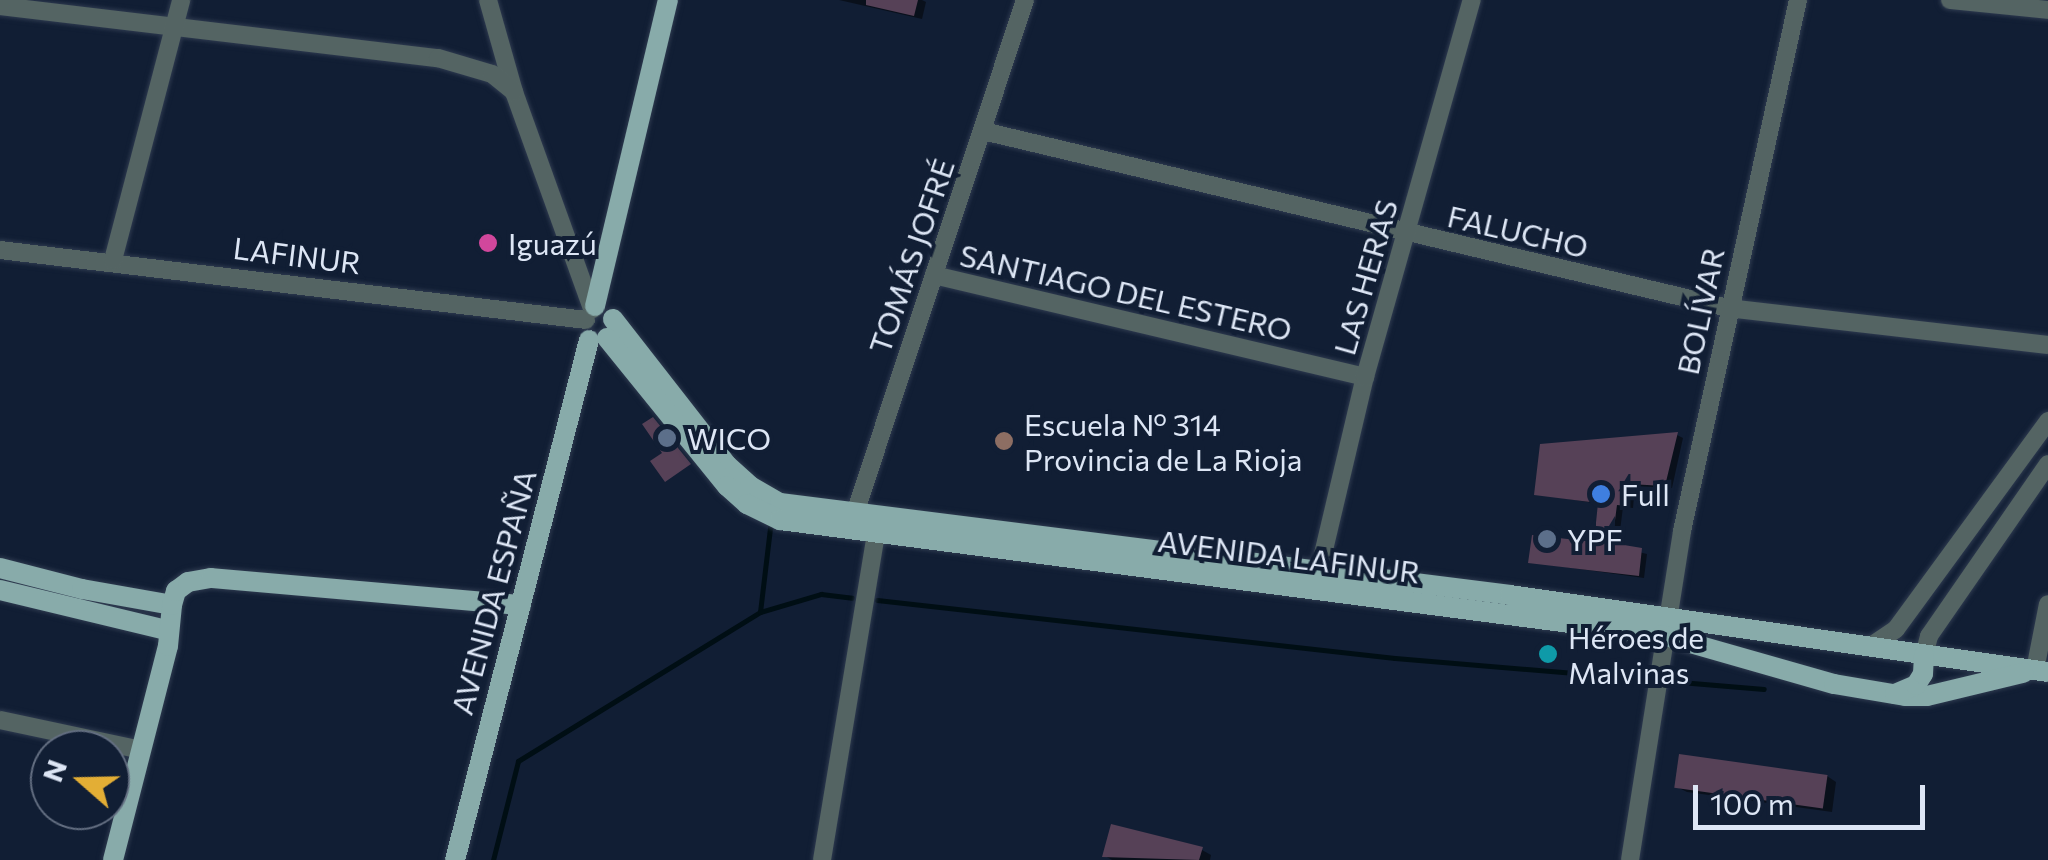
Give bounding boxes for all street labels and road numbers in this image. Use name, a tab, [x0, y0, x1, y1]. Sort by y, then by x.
street label: TOMÁS JOFRÉ	[861, 154, 961, 358]
street label: LAS HERAS	[1326, 195, 1404, 359]
street label: FALUCHO	[1444, 197, 1592, 265]
street label: LAFINUR	[231, 229, 363, 281]
street label: SANTIAGO DEL ESTERO	[957, 236, 1295, 348]
street label: BOLÍVAR	[1669, 244, 1731, 378]
street label: AVENIDA ESPAÑA	[443, 466, 543, 718]
street label: AVENIDA LAFINUR	[1156, 522, 1422, 590]

